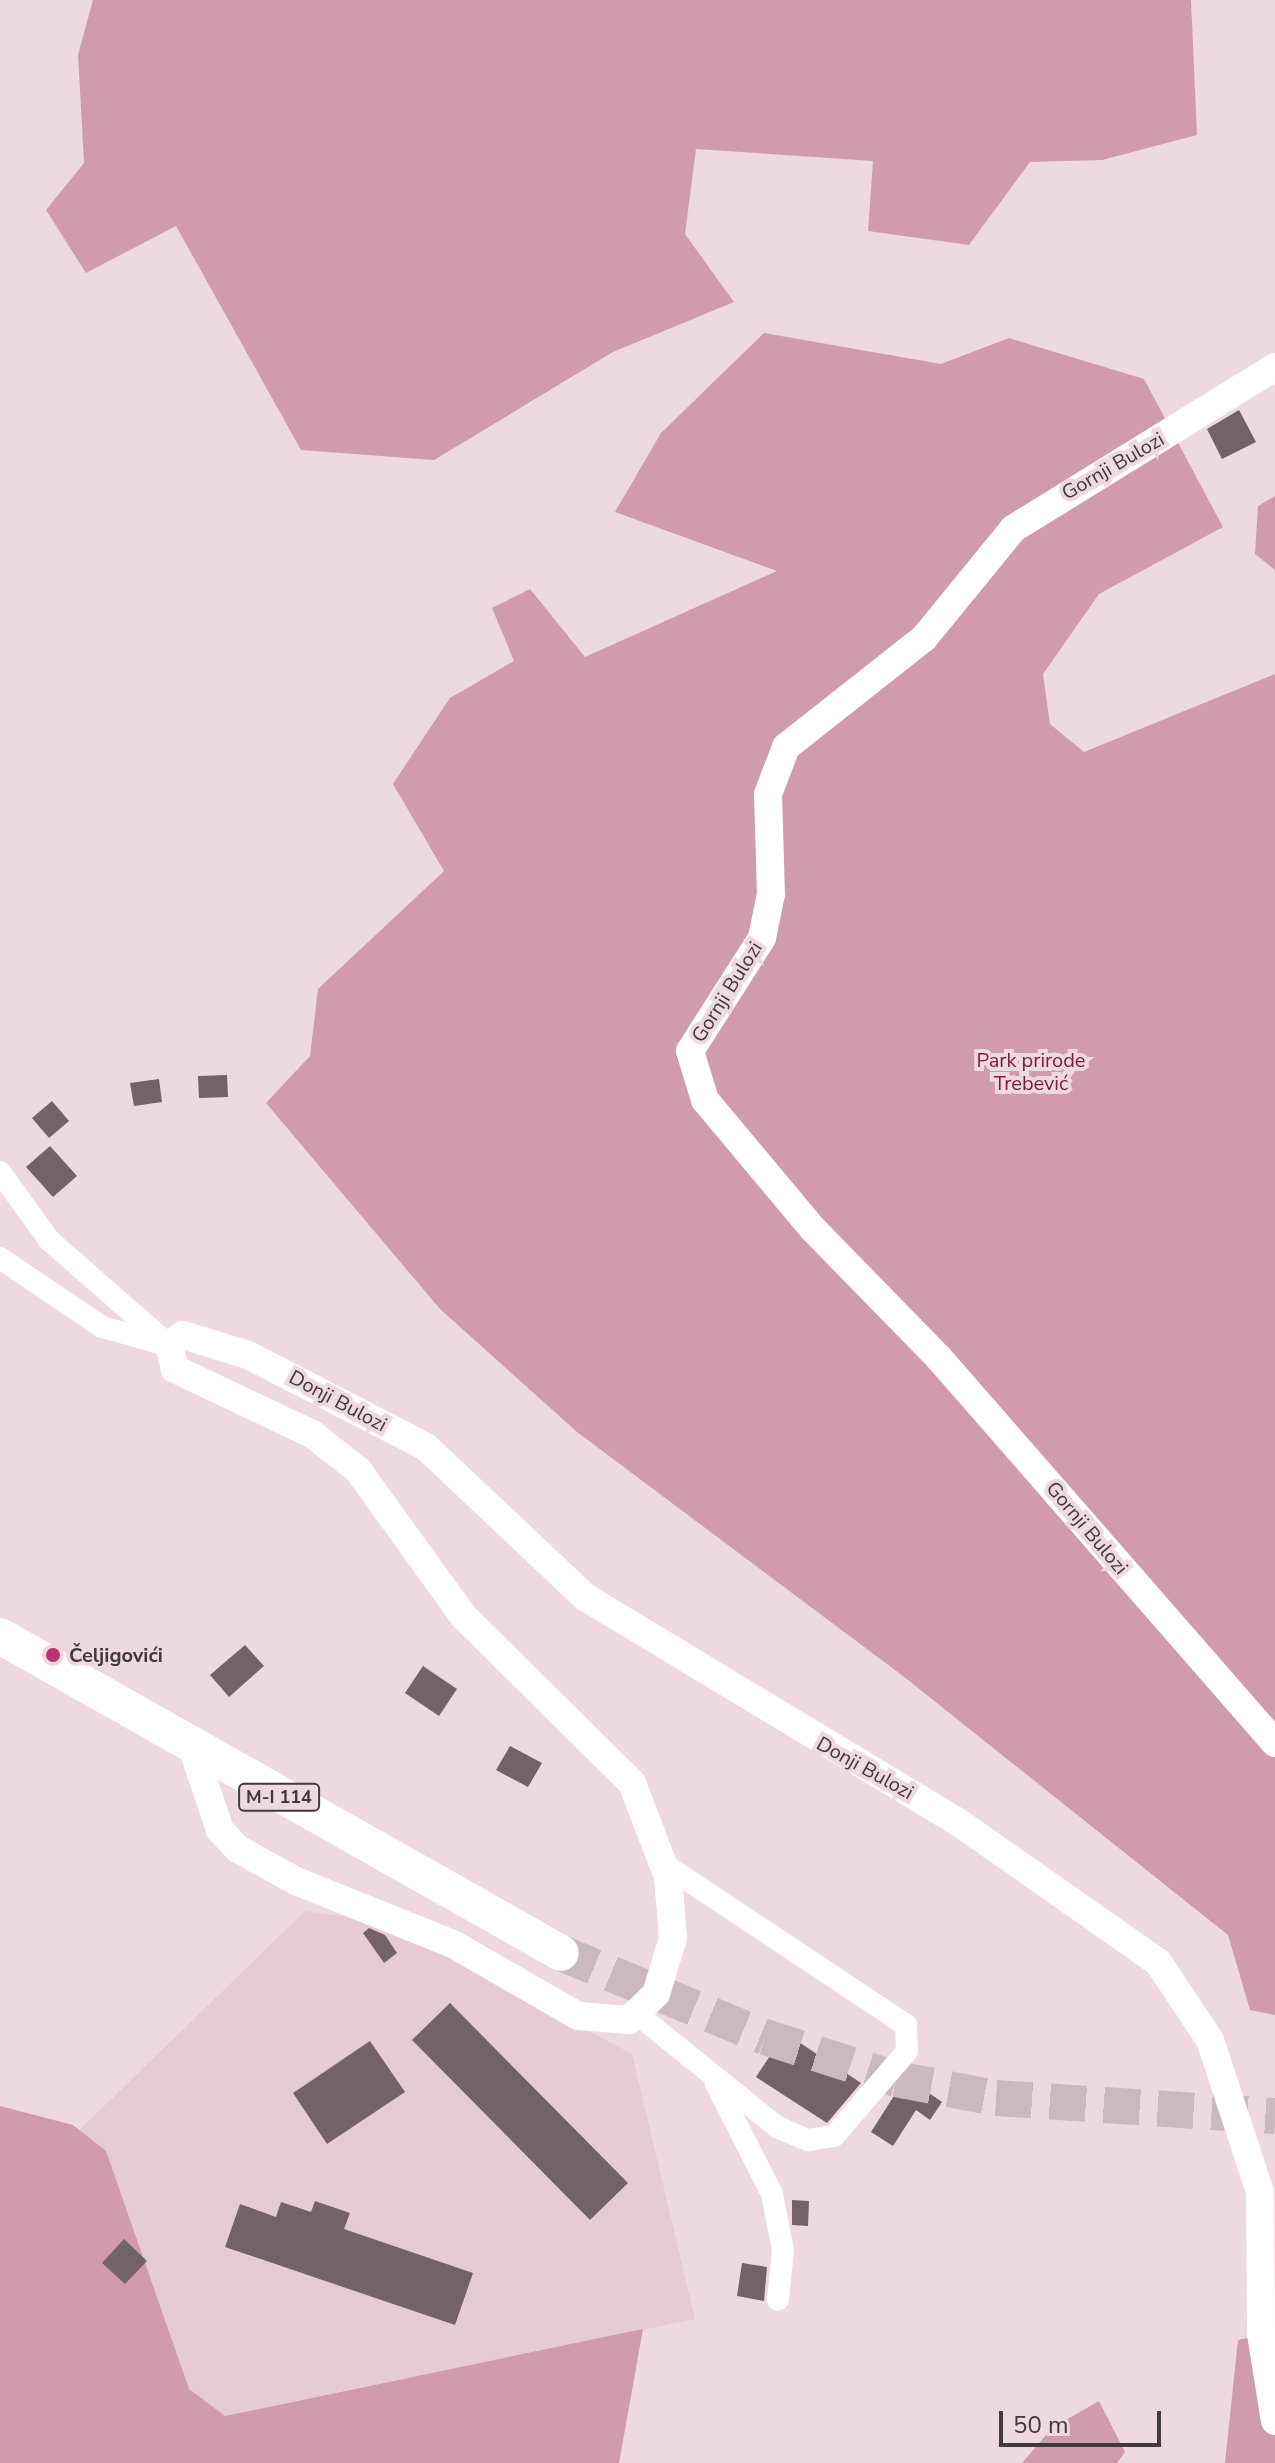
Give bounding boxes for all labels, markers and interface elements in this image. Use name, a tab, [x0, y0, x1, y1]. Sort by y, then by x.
street label: Gornji Bulozi	[1058, 427, 1168, 505]
street label: Gornji Bulozi	[687, 937, 767, 1047]
park label: Park prirode Trebević	[977, 1048, 1085, 1095]
street label: Donji Bulozi	[285, 1365, 391, 1437]
street label: Gornji Bulozi	[1041, 1477, 1133, 1579]
place label: Čeljigovići	[69, 1643, 163, 1667]
marker: Čeljigovići	[44, 1646, 62, 1664]
street label: Donji Bulozi	[812, 1732, 918, 1804]
road number: M-I 114	[237, 1783, 321, 1811]
scale bar	[1003, 2395, 1165, 2445]
text: 50 m	[1013, 2409, 1069, 2441]

